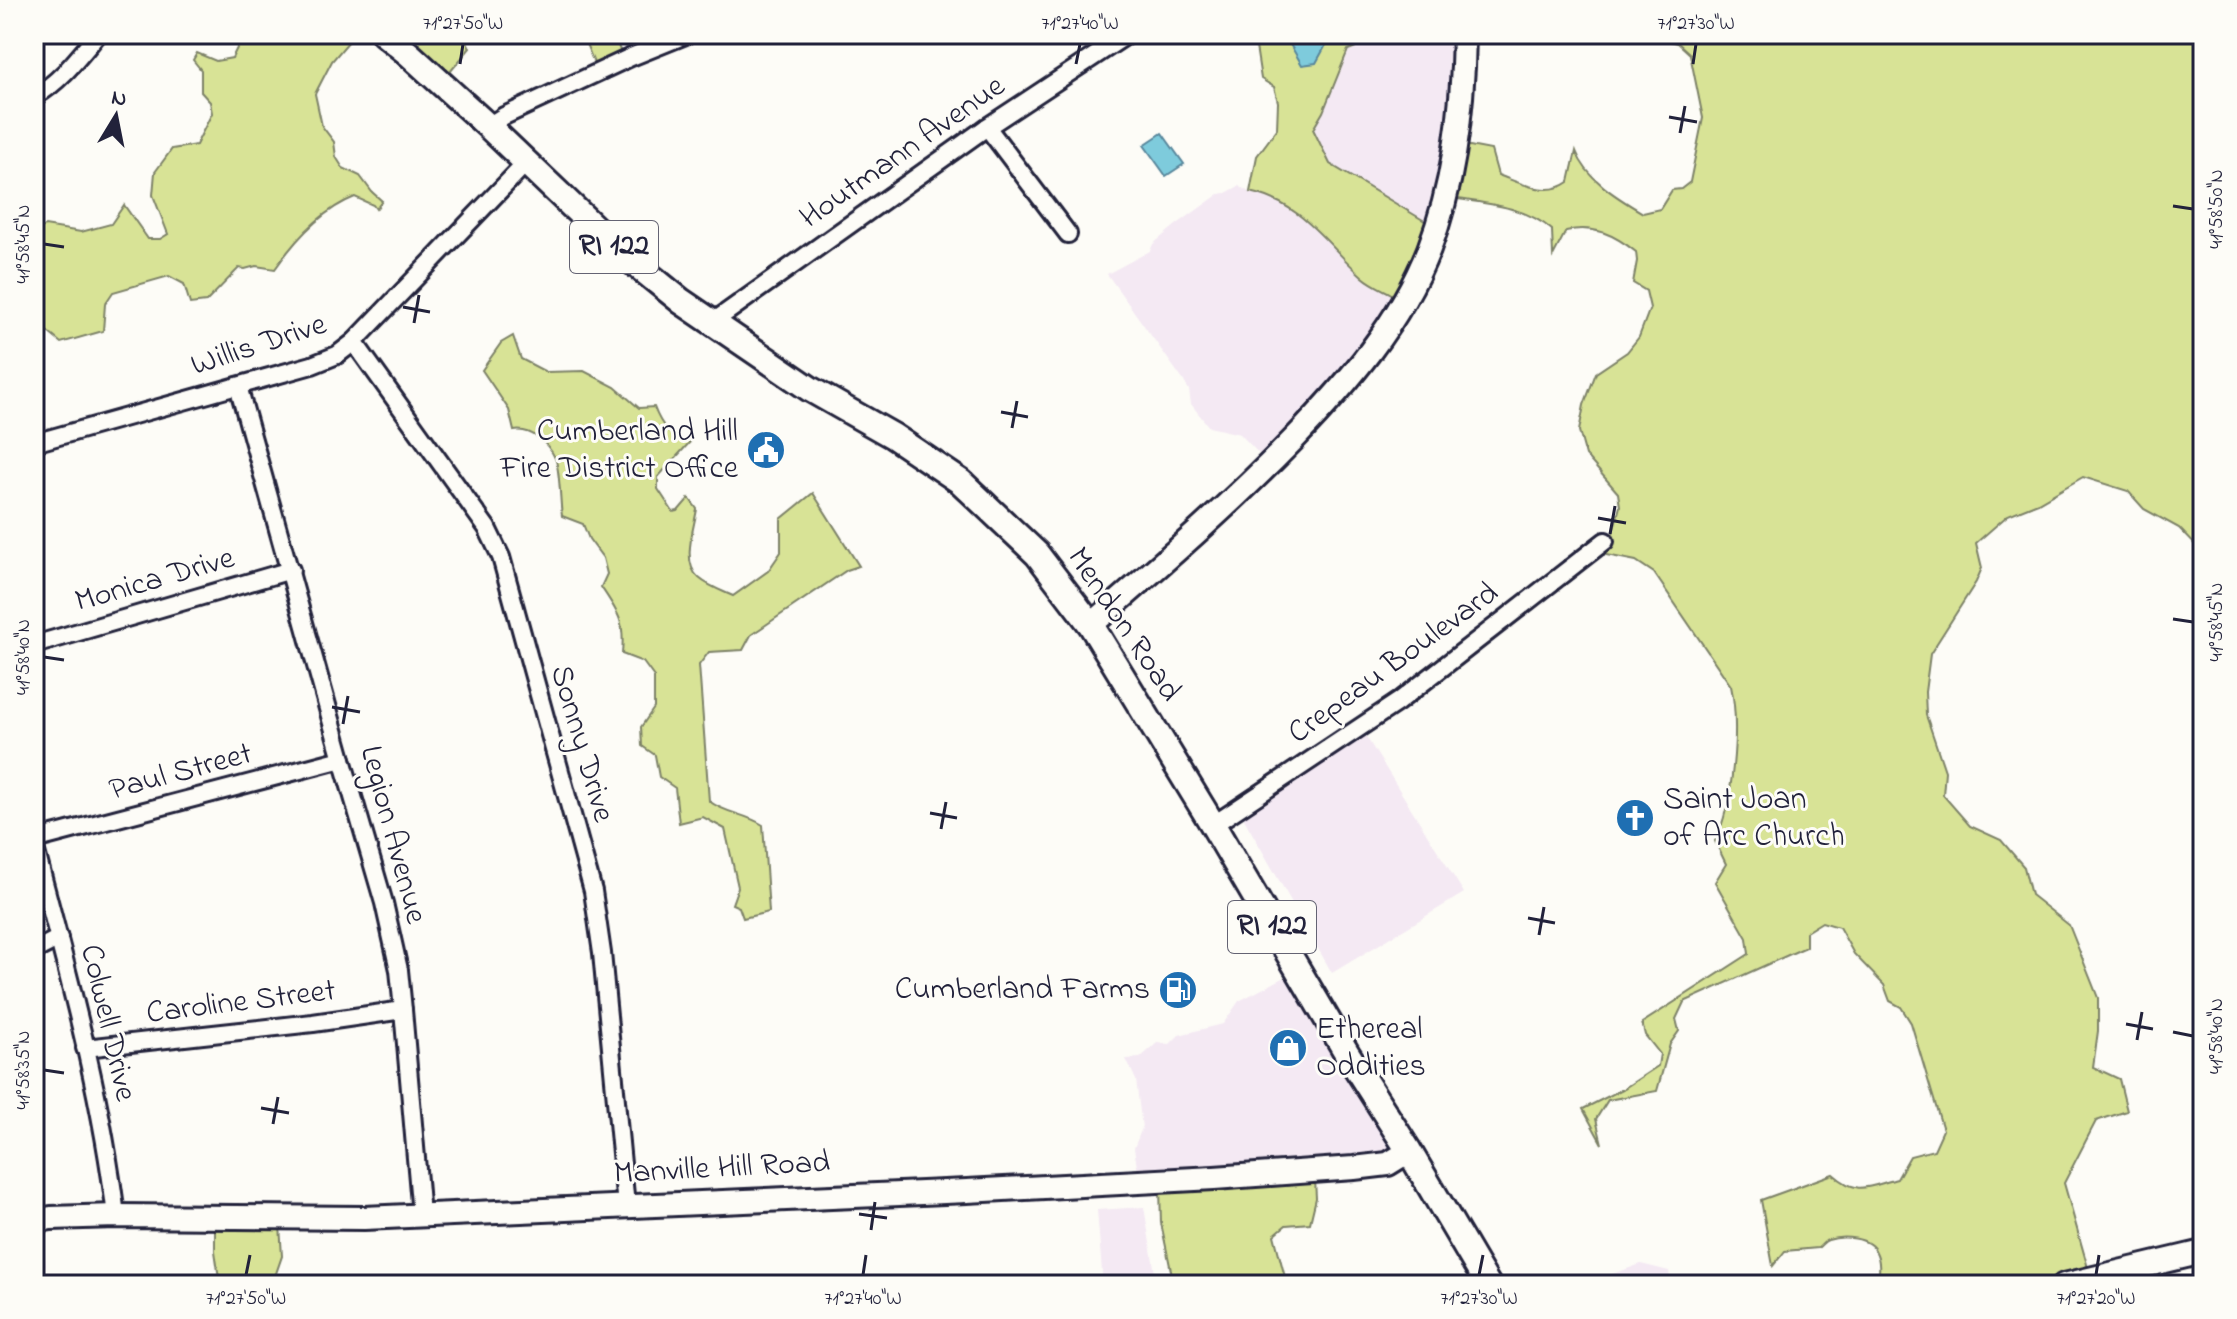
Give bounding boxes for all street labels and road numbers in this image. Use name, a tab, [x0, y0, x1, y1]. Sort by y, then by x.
street label: Houtmann Avenue	[791, 64, 1016, 242]
road number: RI 122	[570, 221, 658, 273]
street label: Willis Drive	[185, 302, 333, 390]
street label: Monica Drive	[70, 536, 241, 626]
street label: Mendon Road	[1054, 538, 1192, 712]
street label: Crepeau Boulevard	[1279, 571, 1509, 757]
street label: Sonny Drive	[536, 660, 626, 829]
street label: Paul Street	[104, 731, 258, 815]
street label: Legion Avenue	[346, 741, 438, 930]
road number: RI 122	[1228, 901, 1316, 953]
street label: Colwell Drive	[66, 940, 148, 1107]
street label: Caroline Street	[144, 968, 339, 1038]
street label: Manville Hill Road	[613, 1140, 831, 1198]

